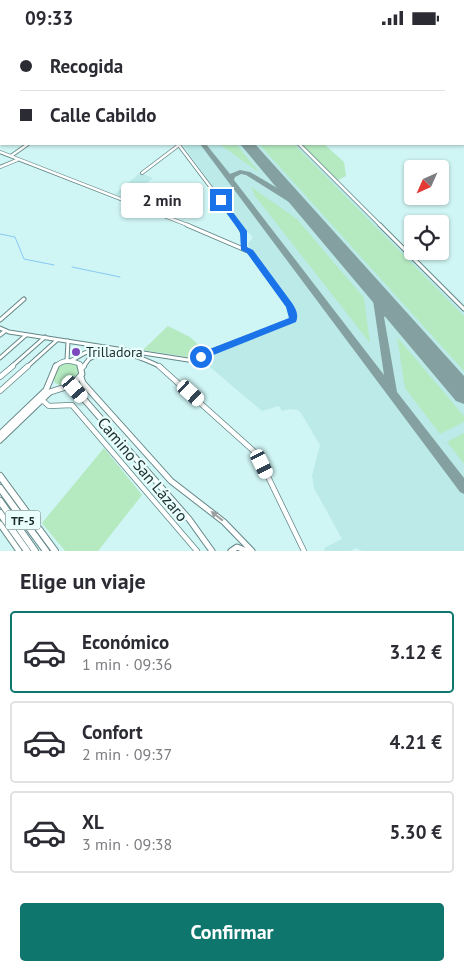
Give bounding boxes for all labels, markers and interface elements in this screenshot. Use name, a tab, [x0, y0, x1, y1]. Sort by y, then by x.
text: 09:33	[25, 6, 73, 30]
text: Recogida	[50, 54, 123, 78]
text: Calle Cabildo	[50, 103, 156, 127]
north arrow	[404, 160, 449, 205]
map controls	[404, 160, 449, 260]
callout: 2 min	[121, 183, 204, 217]
route end	[210, 189, 232, 211]
text: 2 min	[142, 190, 182, 210]
button: locate	[404, 215, 449, 260]
place label: Trilladora	[86, 343, 143, 361]
marker: Trilladora	[70, 346, 82, 358]
route start	[190, 346, 212, 368]
car	[59, 373, 90, 405]
car	[174, 377, 207, 409]
street label: Camino San Lázaro	[93, 413, 193, 525]
car	[248, 447, 275, 481]
road number: TF-5	[5, 511, 40, 529]
one-way arrow	[211, 511, 224, 522]
text: Elige un viaje	[20, 567, 146, 595]
icon: car	[22, 630, 67, 675]
text: Económico	[82, 630, 169, 654]
text: 3.12 €	[389, 640, 442, 664]
text: 1 min · 09:36	[82, 654, 172, 674]
icon: car	[22, 720, 67, 765]
text: Confort	[82, 720, 143, 744]
text: 4.21 €	[389, 730, 442, 754]
text: 2 min · 09:37	[82, 744, 172, 764]
icon: car	[22, 810, 67, 855]
text: XL	[82, 810, 104, 834]
text: 5.30 €	[389, 820, 442, 844]
text: 3 min · 09:38	[82, 834, 172, 854]
button: Confirmar	[20, 903, 444, 961]

